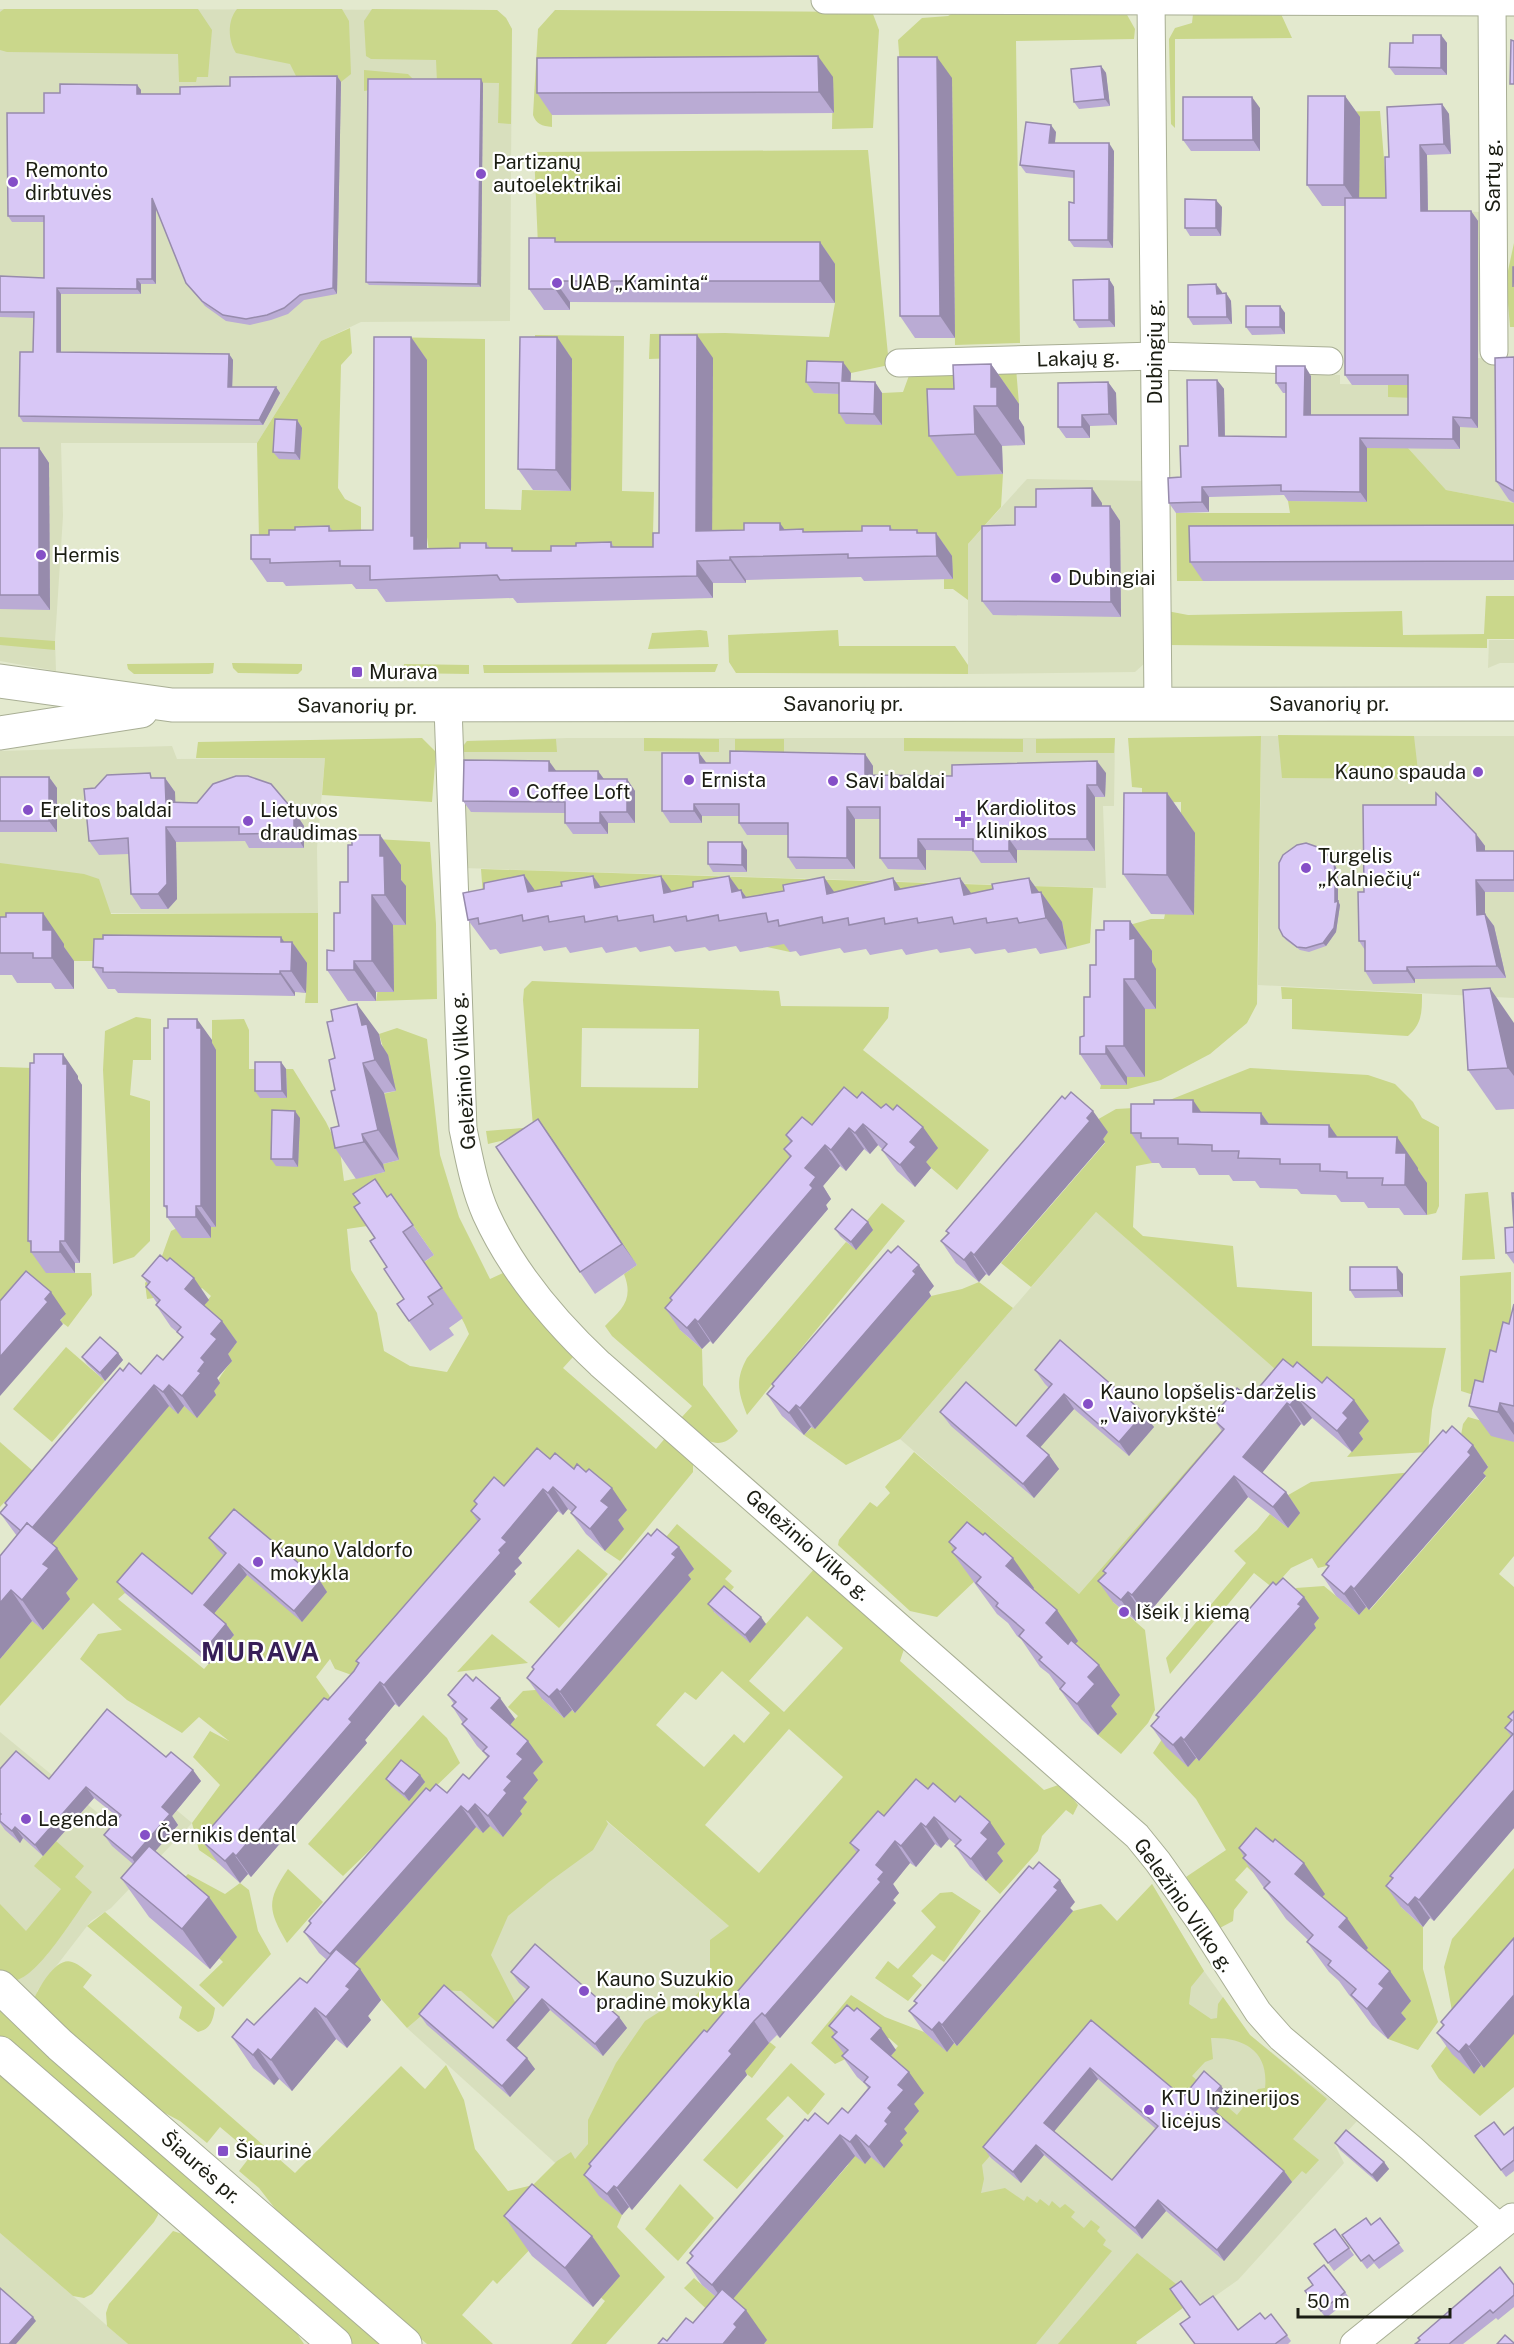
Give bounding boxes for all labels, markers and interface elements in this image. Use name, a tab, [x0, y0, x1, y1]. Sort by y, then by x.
street label: Sartų g.	[1481, 139, 1505, 213]
place label: Partizanų autoelektrikai	[493, 150, 621, 197]
place label: Remonto dirbtuvės	[25, 158, 112, 205]
marker: Partizanų autoelektrikai	[474, 167, 488, 181]
marker: Remonto dirbtuvės	[6, 175, 20, 189]
place label: UAB „Kaminta“	[569, 271, 708, 295]
marker: UAB „Kaminta“	[550, 276, 564, 290]
street label: Dubingių g.	[1143, 300, 1167, 404]
street label: Lakajų g.	[1036, 345, 1120, 371]
place label: Hermis	[53, 543, 120, 567]
marker: Hermis	[34, 548, 48, 562]
place label: Dubingiai	[1068, 566, 1156, 590]
marker: Dubingiai	[1049, 571, 1063, 585]
place label: Murava	[369, 660, 438, 684]
marker: Murava	[350, 665, 364, 679]
street label: Savanorių pr.	[783, 692, 903, 716]
street label: Savanorių pr.	[1269, 692, 1389, 716]
street label: Savanorių pr.	[297, 693, 417, 719]
place label: Kauno spauda	[1335, 760, 1466, 784]
marker: Kauno spauda	[1471, 765, 1485, 779]
place label: Ernista	[701, 768, 766, 792]
place label: Savi baldai	[845, 769, 945, 793]
marker: Ernista	[682, 773, 696, 787]
marker: Savi baldai	[826, 774, 840, 788]
place label: Coffee Loft	[526, 780, 630, 804]
marker: Coffee Loft	[507, 785, 521, 799]
place label: Kardiolitos klinikos	[976, 796, 1076, 843]
place label: Erelitos baldai	[40, 798, 172, 822]
place label: Lietuvos draudimas	[260, 798, 358, 845]
marker: Erelitos baldai	[21, 803, 35, 817]
marker: Kardiolitos klinikos	[954, 810, 972, 828]
marker: Lietuvos draudimas	[241, 814, 255, 828]
place label: Turgelis „Kalniečių“	[1318, 844, 1421, 891]
marker: Turgelis „Kalniečių“	[1299, 861, 1313, 875]
street label: Geležinio Vilko g.	[446, 992, 480, 1150]
place label: Kauno lopšelis-darželis „Vaivorykštė“	[1100, 1380, 1316, 1427]
marker: Kauno lopšelis-darželis „Vaivorykštė“	[1081, 1397, 1095, 1411]
street label: Geležinio Vilko g.	[741, 1484, 875, 1606]
place label: Kauno Valdorfo mokykla	[270, 1538, 413, 1585]
marker: Kauno Valdorfo mokykla	[251, 1555, 265, 1569]
place label: Išeik į kiemą	[1136, 1600, 1250, 1624]
marker: Išeik į kiemą	[1117, 1605, 1131, 1619]
district label: MURAVA	[201, 1636, 321, 1667]
place label: Legenda	[38, 1807, 118, 1831]
marker: Legenda	[19, 1812, 33, 1826]
place label: Černikis dental	[157, 1823, 297, 1847]
marker: Černikis dental	[138, 1828, 152, 1842]
street label: Geležinio Vilko g.	[1129, 1834, 1239, 1976]
place label: Kauno Suzukio pradinė mokykla	[596, 1967, 750, 2014]
marker: Kauno Suzukio pradinė mokykla	[577, 1984, 591, 1998]
place label: KTU Inžinerijos licėjus	[1161, 2086, 1300, 2133]
marker: KTU Inžinerijos licėjus	[1142, 2103, 1156, 2117]
street label: Šiaurės pr.	[156, 2126, 246, 2208]
place label: Šiaurinė	[235, 2139, 312, 2163]
marker: Šiaurinė	[216, 2144, 230, 2158]
scale bar	[1298, 2281, 1450, 2319]
text: 50 m	[1307, 2291, 1350, 2312]

